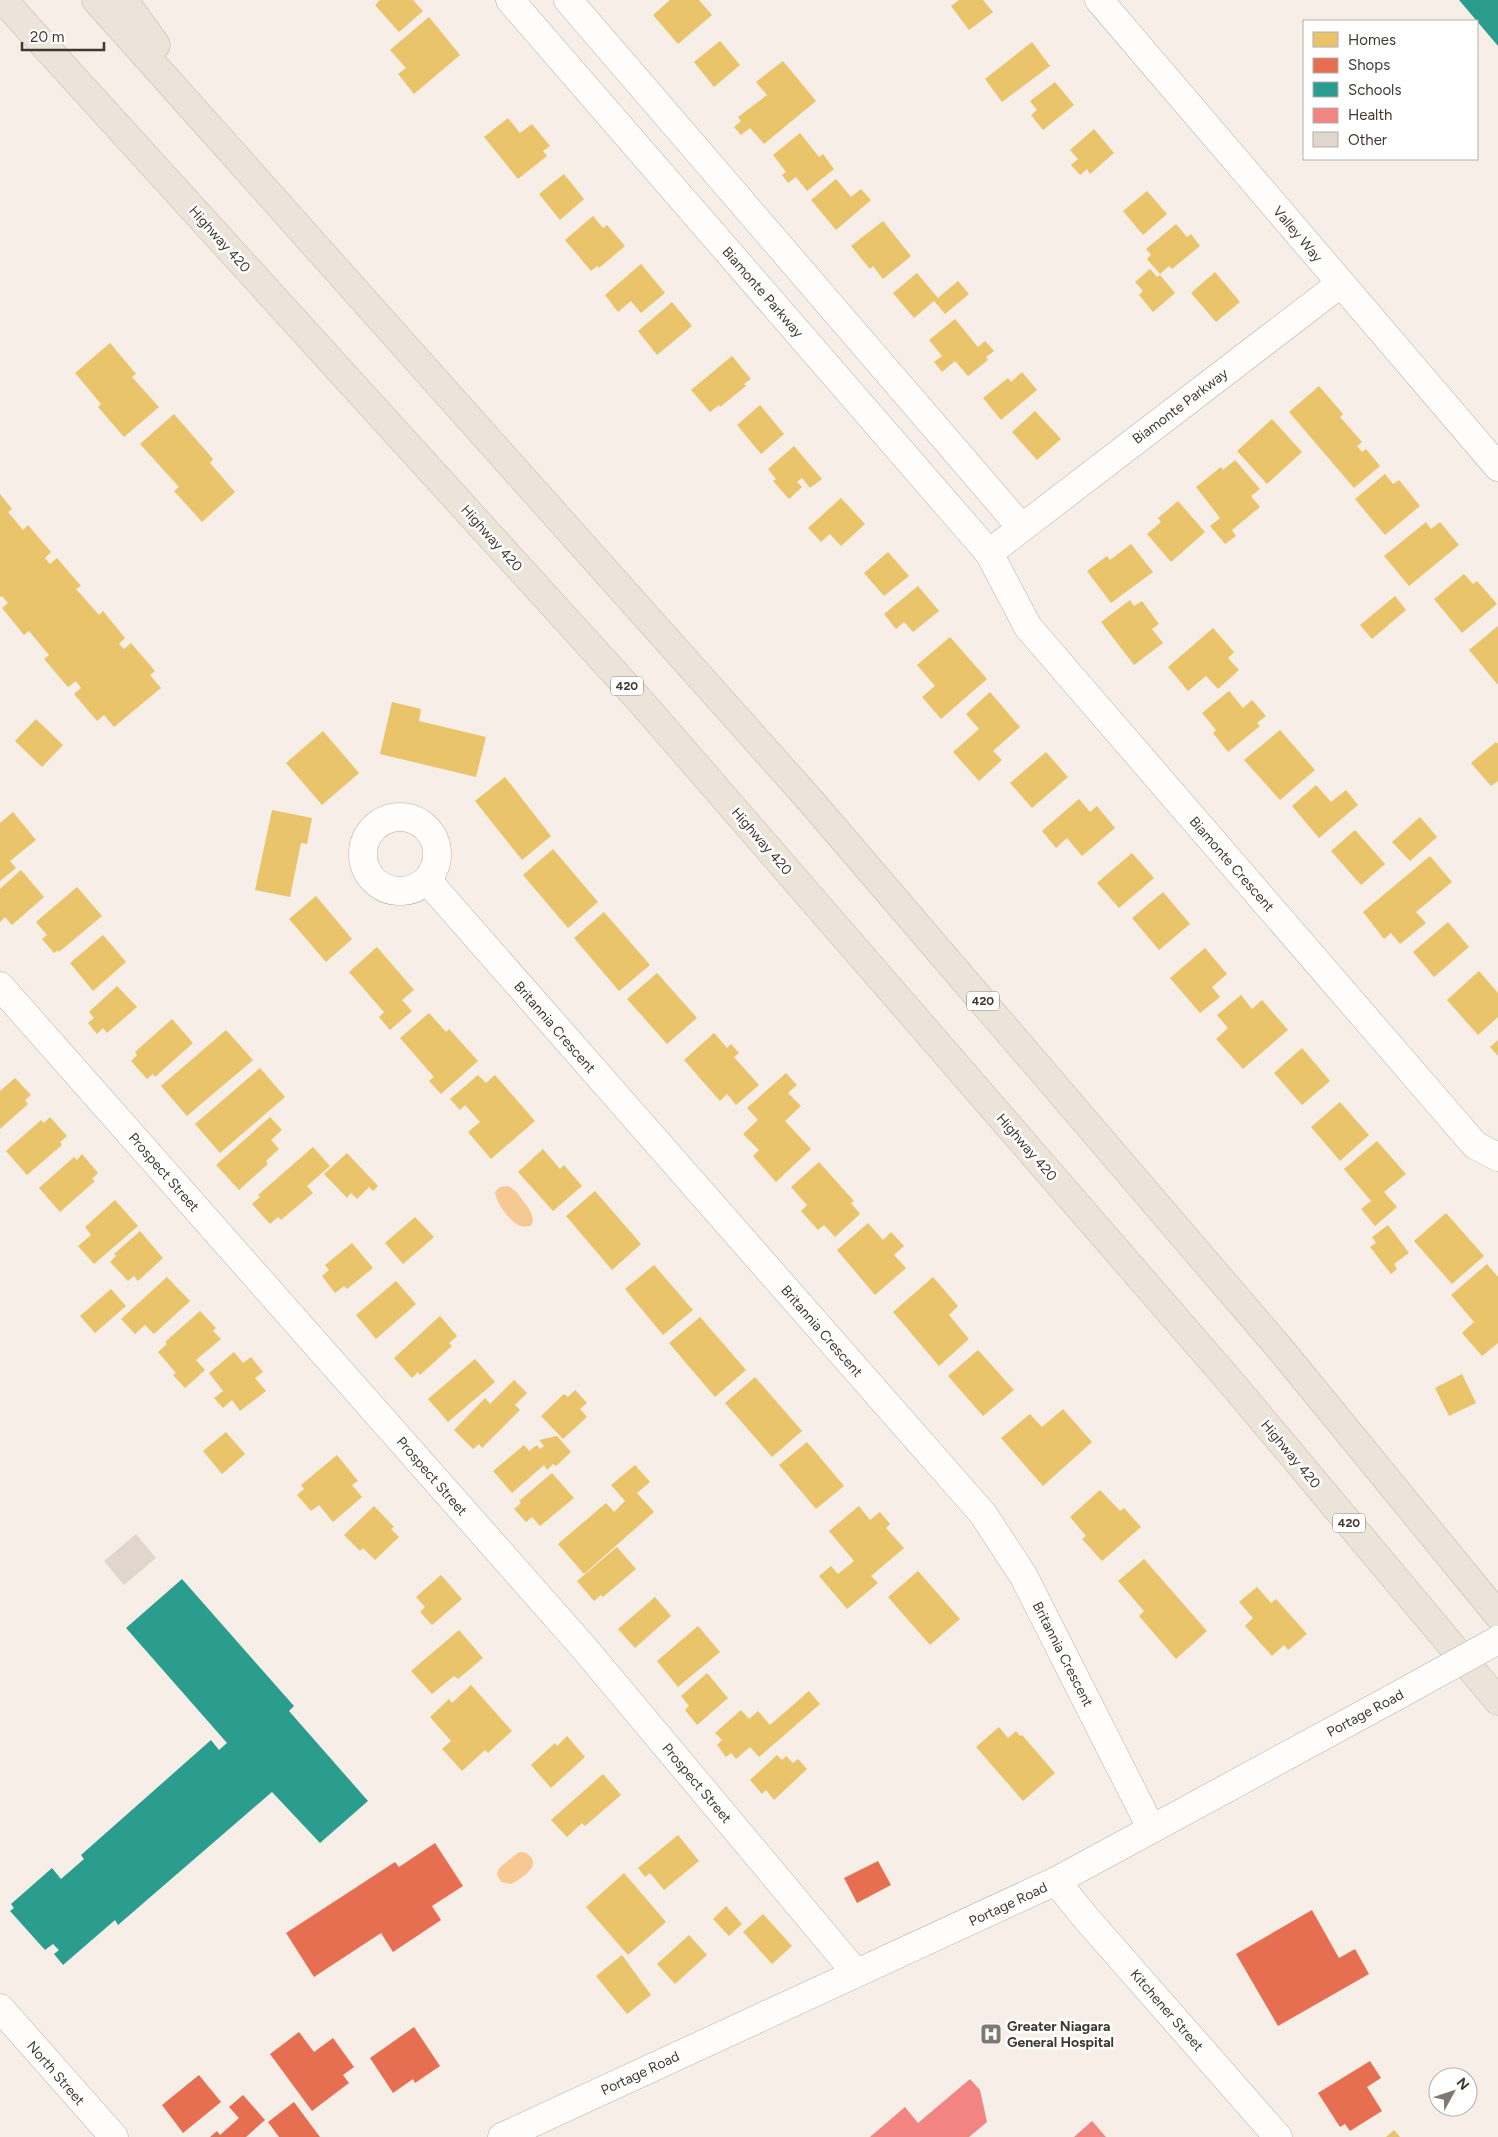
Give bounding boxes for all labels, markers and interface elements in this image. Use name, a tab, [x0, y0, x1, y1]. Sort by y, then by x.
scale bar	[22, 20, 105, 52]
legend	[1303, 20, 1478, 160]
text: 20 m	[30, 28, 64, 46]
text: Homes	[1348, 31, 1396, 49]
text: Shops	[1348, 56, 1390, 74]
text: Schools	[1348, 81, 1401, 99]
text: Health	[1348, 106, 1392, 124]
text: Other	[1348, 131, 1387, 149]
street label: Highway 420	[185, 202, 254, 276]
street label: Valley Way	[1269, 203, 1326, 266]
street label: Biamonte Parkway	[718, 243, 807, 342]
street label: Biamonte Parkway	[1129, 365, 1232, 448]
street label: Highway 420	[457, 501, 526, 575]
road number: 420	[611, 676, 643, 696]
street label: Highway 420	[728, 804, 796, 879]
street label: Biamonte Crescent	[1186, 813, 1278, 915]
street label: Britannia Crescent	[510, 978, 599, 1077]
road number: 420	[967, 991, 999, 1010]
street label: Highway 420	[993, 1110, 1061, 1185]
street label: Prospect Street	[125, 1129, 202, 1215]
street label: Britannia Crescent	[777, 1282, 866, 1381]
street label: Highway 420	[1257, 1417, 1324, 1492]
street label: Prospect Street	[393, 1433, 470, 1519]
road number: 420	[1333, 1514, 1365, 1532]
street label: Britannia Crescent	[1029, 1599, 1096, 1710]
street label: Portage Road	[1324, 1686, 1407, 1741]
street label: Prospect Street	[658, 1740, 735, 1827]
street label: Portage Road	[966, 1879, 1050, 1930]
street label: Kitchener Street	[1126, 1966, 1207, 2055]
place label: Greater Niagara General Hospital	[1007, 2018, 1114, 2051]
hospital icon: Greater Niagara General Hospital	[979, 2022, 1003, 2046]
street label: North Street	[23, 2038, 88, 2109]
street label: Portage Road	[598, 2048, 682, 2099]
north arrow	[1428, 2067, 1478, 2117]
text: N	[1453, 2074, 1473, 2094]

